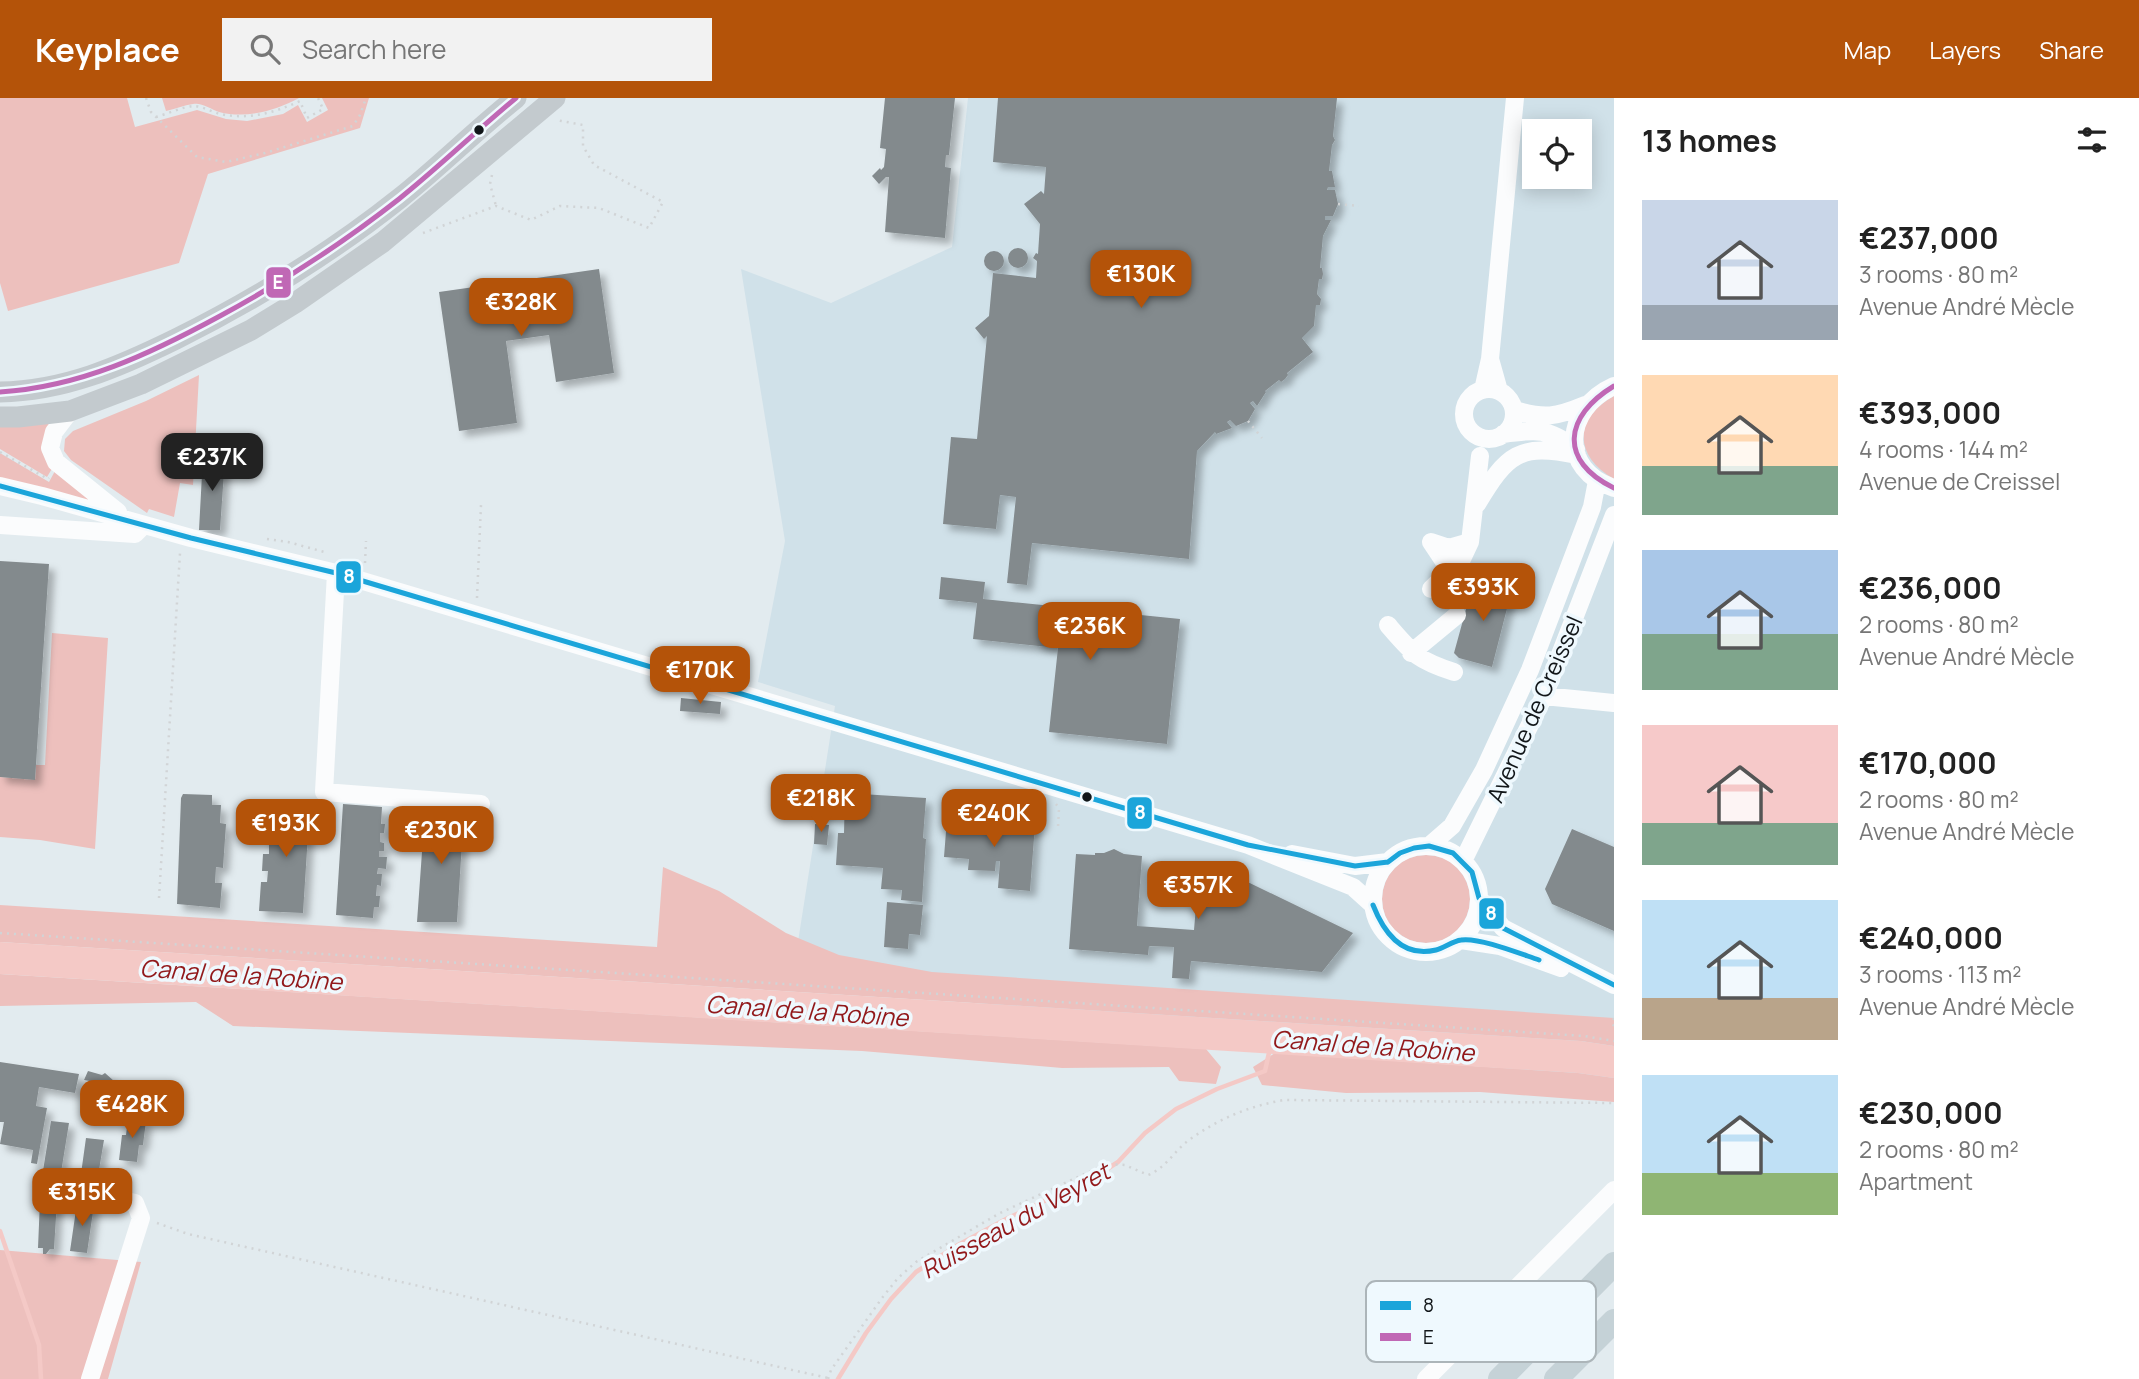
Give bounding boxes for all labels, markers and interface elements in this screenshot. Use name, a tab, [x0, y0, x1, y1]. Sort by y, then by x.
search box	[222, 18, 712, 81]
text: Keyplace	[35, 27, 180, 72]
icon: search	[246, 30, 284, 68]
text: Search here	[302, 31, 447, 67]
text: Map	[1844, 33, 1891, 66]
text: Layers	[1929, 33, 2001, 66]
text: Share	[2039, 33, 2104, 66]
map controls	[1522, 119, 1592, 189]
button: locate	[1522, 119, 1592, 189]
text: 13 homes	[1642, 120, 1777, 161]
icon: filters	[2073, 121, 2111, 159]
unlabelled marker	[472, 123, 486, 137]
text: €237,000	[1859, 217, 1999, 258]
icon: home	[1698, 228, 1782, 312]
pin: €130K	[1092, 250, 1190, 310]
text: €130K	[1106, 257, 1176, 289]
text: 3 rooms · 80 m²	[1859, 258, 2018, 290]
line badge: E	[265, 266, 292, 299]
text: E	[272, 269, 284, 295]
pin: €328K	[472, 278, 570, 338]
text: €328K	[485, 285, 557, 317]
text: Avenue André Mècle	[1859, 290, 2074, 322]
text: €393,000	[1859, 392, 2001, 433]
icon: home	[1698, 403, 1782, 487]
text: 4 rooms · 144 m²	[1859, 433, 2028, 465]
pin: €237K	[163, 434, 261, 493]
text: €237K	[177, 440, 247, 472]
text: Avenue de Creissel	[1859, 465, 2060, 497]
line badge: 8	[335, 560, 362, 594]
text: 8	[343, 563, 355, 589]
pin: €393K	[1434, 564, 1532, 623]
text: €236,000	[1859, 567, 2002, 608]
text: €393K	[1447, 570, 1519, 602]
icon: home	[1698, 578, 1782, 662]
pin: €236K	[1041, 602, 1139, 662]
text: 2 rooms · 80 m²	[1859, 608, 2019, 640]
text: €236K	[1054, 609, 1126, 641]
street label: Avenue de Creissel	[1478, 611, 1590, 807]
text: Avenue André Mècle	[1859, 640, 2074, 672]
pin: €170K	[651, 646, 749, 706]
text: €170K	[666, 653, 734, 685]
text: €170,000	[1859, 742, 1997, 783]
icon: home	[1698, 753, 1782, 837]
pin: €218K	[772, 774, 870, 834]
text: €218K	[787, 781, 855, 813]
text: 2 rooms · 80 m²	[1859, 783, 2019, 815]
pin: €240K	[945, 790, 1043, 849]
unlabelled marker	[1080, 790, 1094, 804]
text: €240K	[958, 796, 1030, 828]
line badge: 8	[1126, 796, 1153, 830]
text: 8	[1134, 799, 1146, 825]
pin: €193K	[237, 800, 335, 859]
text: €193K	[252, 806, 320, 838]
pin: €230K	[392, 806, 490, 866]
text: €230K	[405, 813, 477, 845]
text: Avenue André Mècle	[1859, 815, 2074, 847]
pin: €357K	[1149, 862, 1247, 921]
text: €357K	[1163, 868, 1233, 900]
line badge: 8	[1478, 897, 1505, 930]
text: 8	[1485, 900, 1497, 926]
text: €240,000	[1859, 917, 2003, 958]
icon: home	[1698, 928, 1782, 1012]
water label: Canal de la Robine	[139, 950, 345, 998]
text: 3 rooms · 113 m²	[1859, 958, 2022, 990]
water label: Canal de la Robine	[705, 986, 911, 1034]
text: Avenue André Mècle	[1859, 990, 2074, 1022]
water label: Canal de la Robine	[1271, 1021, 1477, 1069]
pin: €428K	[83, 1080, 181, 1140]
text: €428K	[96, 1087, 168, 1119]
text: €230,000	[1859, 1092, 2003, 1133]
icon: home	[1698, 1103, 1782, 1187]
text: 2 rooms · 80 m²	[1859, 1133, 2019, 1165]
water label: Ruisseau du Veyret	[915, 1153, 1117, 1286]
text: Apartment	[1859, 1165, 1973, 1197]
pin: €315K	[33, 1168, 131, 1228]
text: €315K	[48, 1175, 116, 1207]
legend	[1366, 1281, 1596, 1362]
text: 8	[1423, 1292, 1434, 1318]
text: E	[1423, 1324, 1434, 1350]

